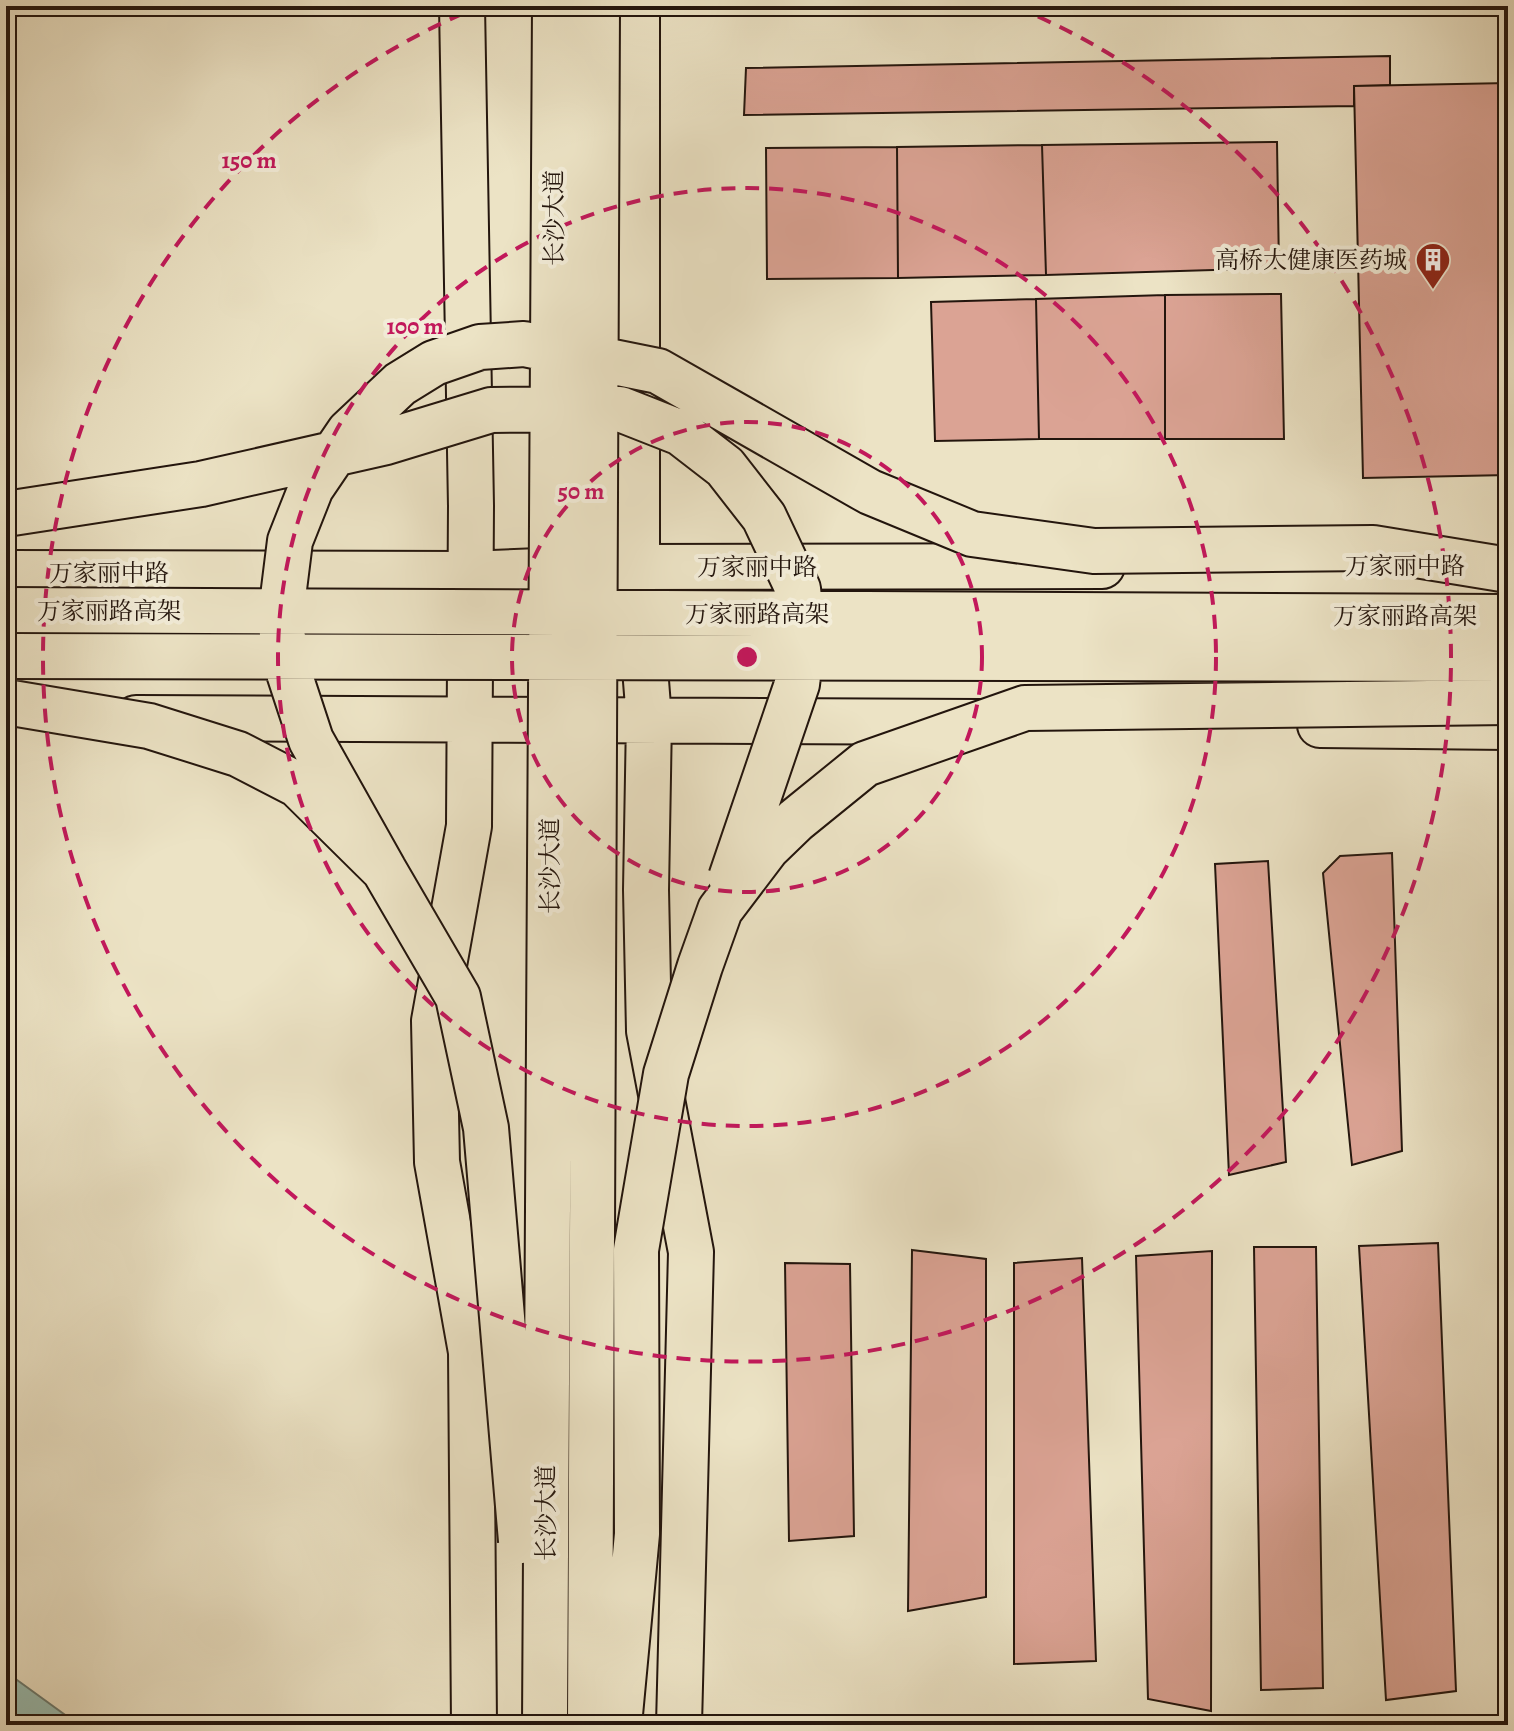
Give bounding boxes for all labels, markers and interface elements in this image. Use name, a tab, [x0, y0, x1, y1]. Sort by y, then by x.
text: 150 m	[221, 144, 277, 176]
street label: 长沙大道	[538, 170, 570, 266]
building icon: 高桥大健康医药城	[1414, 241, 1452, 291]
place label: 高桥大健康医药城	[1215, 244, 1407, 276]
text: 100 m	[386, 310, 444, 342]
text: 50 m	[558, 475, 604, 507]
street label: 万家丽中路	[1345, 550, 1465, 582]
street label: 万家丽中路	[697, 551, 817, 583]
street label: 万家丽中路	[49, 557, 169, 589]
street label: 万家丽路高架	[37, 595, 181, 627]
street label: 万家丽路高架	[685, 598, 829, 630]
street label: 万家丽路高架	[1333, 600, 1477, 632]
centre of rings	[733, 643, 761, 671]
street label: 长沙大道	[534, 818, 566, 914]
street label: 长沙大道	[530, 1465, 562, 1561]

